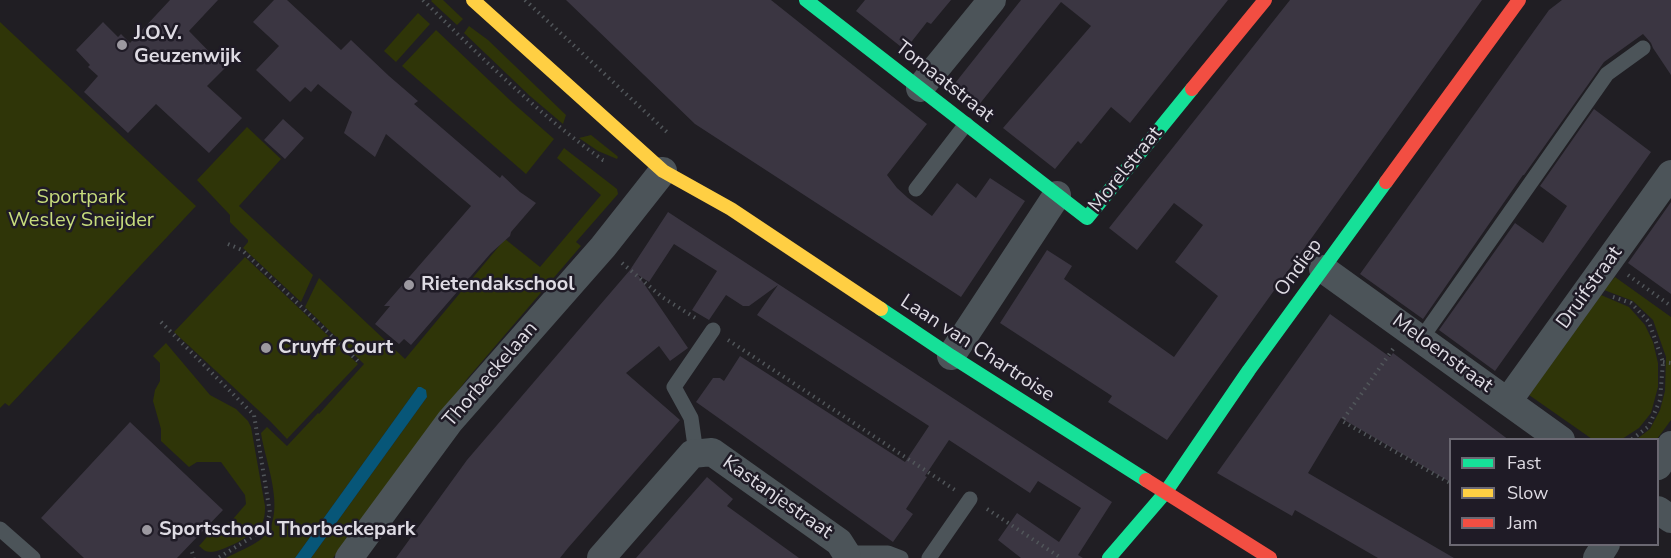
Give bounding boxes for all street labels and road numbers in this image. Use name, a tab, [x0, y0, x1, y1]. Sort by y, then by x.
street label: Tomaatstraat	[890, 36, 998, 128]
street label: Morelstraat	[1084, 122, 1168, 218]
street label: Ondiep	[1270, 235, 1328, 301]
street label: Druifstraat	[1552, 242, 1628, 334]
street label: Laan van Chartroise	[895, 290, 1059, 408]
street label: Meloenstraat	[1387, 309, 1497, 399]
street label: Thorbeckelaan	[439, 317, 543, 433]
street label: Kastanjestraat	[717, 451, 837, 545]

